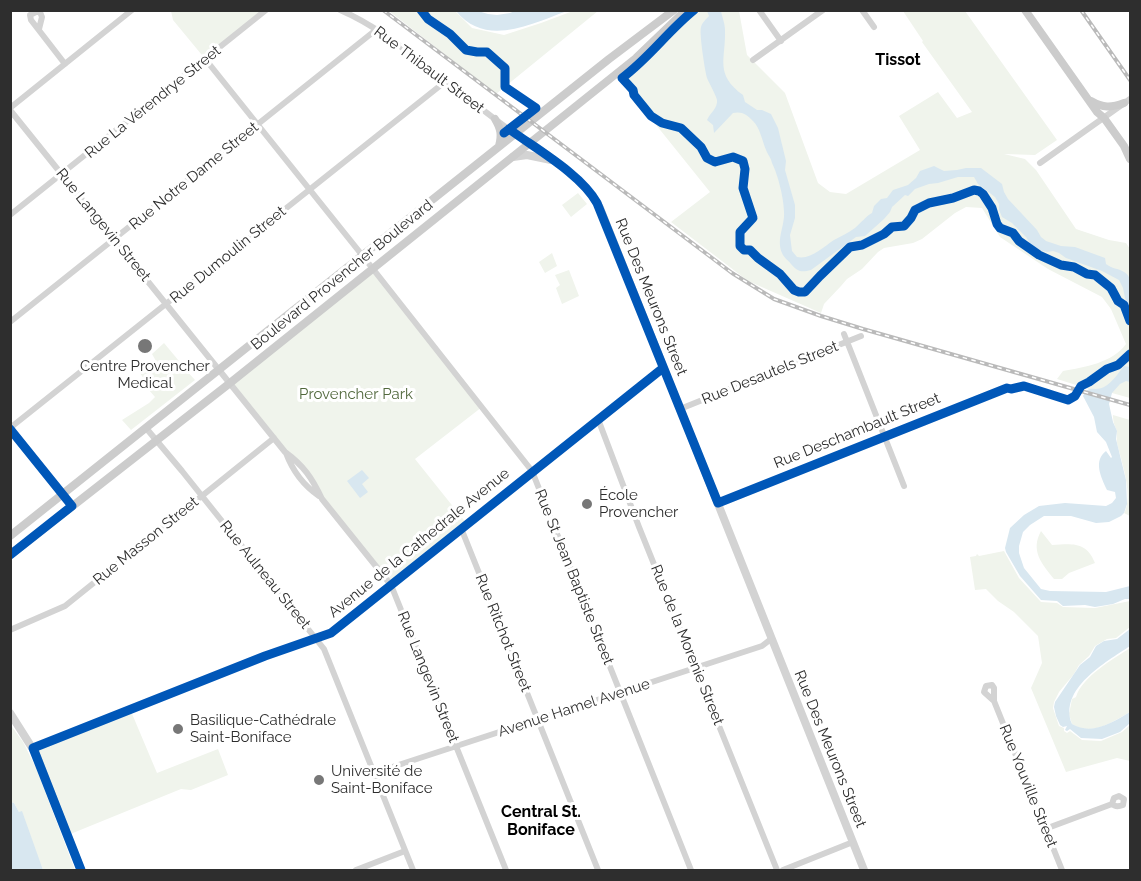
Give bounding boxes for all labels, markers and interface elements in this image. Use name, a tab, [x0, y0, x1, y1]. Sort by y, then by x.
street label: Rue Thibault Street	[370, 23, 488, 117]
street label: Rue La Vérendrye Street	[82, 42, 224, 162]
district label: Tissot	[875, 50, 921, 70]
street label: Rue Notre Dame Street	[126, 118, 262, 234]
street label: Rue Langevin Street	[52, 165, 154, 285]
street label: Boulevard Provencher Boulevard	[247, 196, 437, 354]
street label: Rue Dumoulin Street	[166, 203, 290, 307]
street label: Rue Des Meurons Street	[611, 216, 691, 378]
marker: Centre Provencher Medical	[136, 337, 154, 355]
street label: Rue Desautels Street	[699, 337, 841, 409]
place label: Centre Provencher Medical	[80, 357, 210, 392]
park label: Provencher Park	[299, 385, 413, 403]
street label: Rue Deschambault Street	[771, 389, 943, 473]
street label: Avenue de la Cathedrale Avenue	[325, 464, 513, 622]
place label: École Provencher	[599, 486, 678, 521]
street label: Rue St Jean Baptiste Street	[531, 487, 617, 667]
street label: Rue Masson Street	[90, 493, 202, 589]
marker: École Provencher	[580, 497, 594, 511]
street label: Rue Aulneau Street	[216, 517, 314, 633]
street label: Rue de la Morenie Street	[647, 562, 727, 728]
street label: Rue Ritchot Street	[471, 572, 535, 694]
street label: Rue Langevin Street	[393, 609, 463, 745]
street label: Rue Des Meurons Street	[790, 668, 870, 830]
street label: Avenue Hamel Avenue	[496, 675, 652, 741]
place label: Basilique-Cathédrale Saint-Boniface	[190, 711, 336, 746]
marker: Basilique-Cathédrale Saint-Boniface	[171, 722, 185, 736]
street label: Rue Youville Street	[995, 722, 1061, 850]
place label: Université de Saint-Boniface	[331, 762, 433, 797]
marker: Université de Saint-Boniface	[312, 773, 326, 787]
district label: Central St. Boniface	[501, 802, 581, 840]

